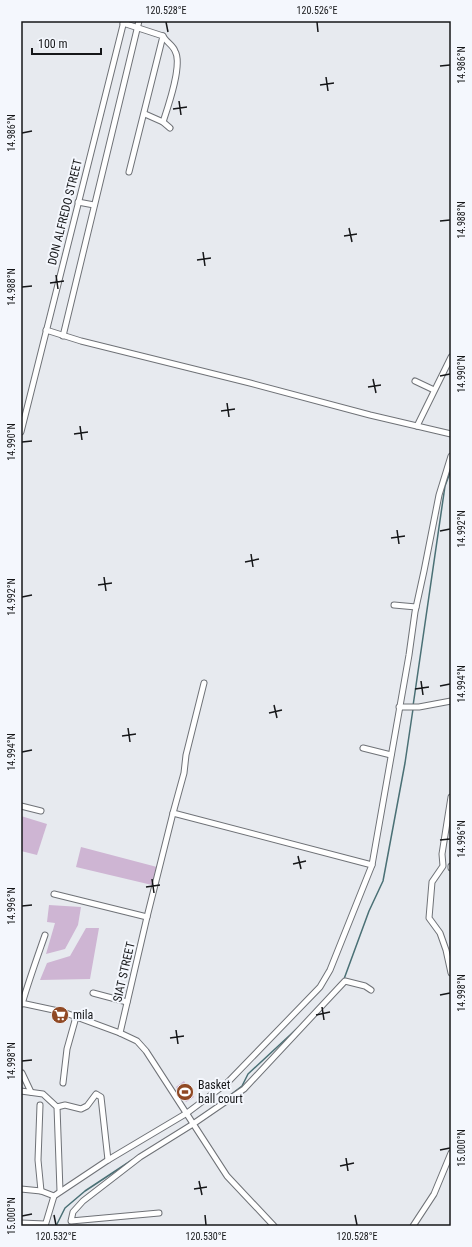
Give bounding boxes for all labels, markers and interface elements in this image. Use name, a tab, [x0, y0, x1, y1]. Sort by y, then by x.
text: 120.528°E	[146, 5, 187, 16]
text: 120.526°E	[297, 5, 338, 16]
scale bar	[32, 30, 101, 56]
text: 100 m	[38, 37, 68, 51]
text: 14.986°N	[456, 46, 467, 84]
text: 14.986°N	[6, 114, 17, 152]
street label: DON ALFREDO STREET	[45, 157, 85, 267]
text: 14.988°N	[456, 201, 467, 239]
text: 14.988°N	[6, 268, 17, 306]
text: 14.990°N	[456, 355, 467, 393]
text: 14.990°N	[6, 423, 17, 461]
text: 14.992°N	[456, 510, 467, 548]
text: 14.992°N	[6, 578, 17, 616]
text: 14.994°N	[456, 665, 467, 703]
text: 14.994°N	[6, 733, 17, 771]
text: 14.996°N	[456, 820, 467, 858]
text: 14.996°N	[6, 887, 17, 925]
street label: SIAT STREET	[110, 941, 138, 1003]
text: 14.998°N	[456, 974, 467, 1012]
supermarket icon: mila	[50, 1005, 70, 1025]
place label: mila	[73, 1008, 94, 1022]
text: 14.998°N	[6, 1042, 17, 1080]
place label: Basket ball court	[198, 1078, 243, 1106]
sports icon: Basket ball court	[175, 1082, 195, 1102]
text: 15.000°N	[456, 1129, 467, 1167]
text: 15.000°N	[6, 1197, 17, 1235]
text: 120.532°E	[36, 1231, 77, 1242]
text: 120.530°E	[186, 1231, 227, 1242]
text: 120.528°E	[337, 1231, 378, 1242]

